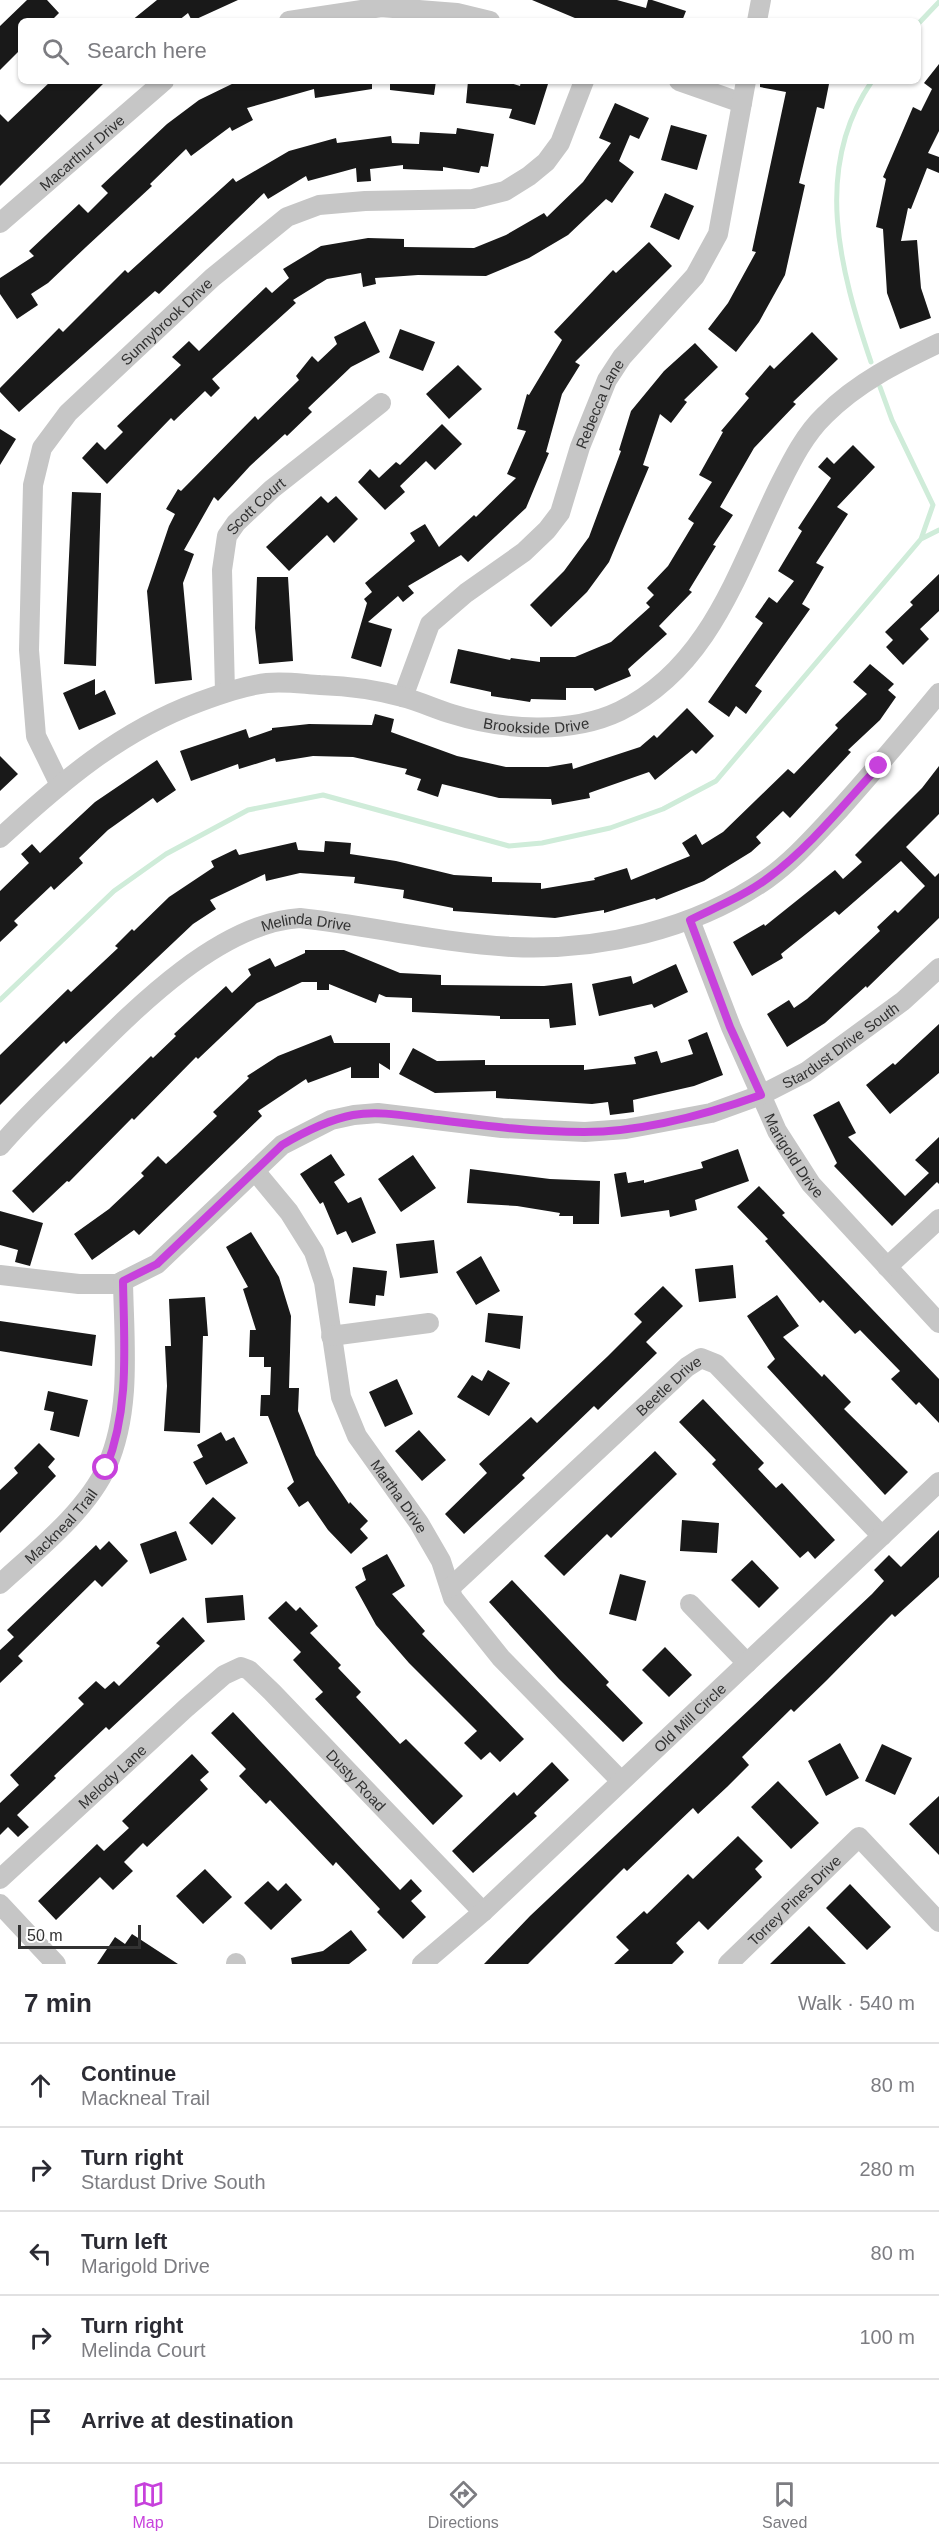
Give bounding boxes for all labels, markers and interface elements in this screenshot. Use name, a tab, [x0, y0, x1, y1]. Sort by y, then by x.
search box	[18, 18, 921, 84]
icon: search	[39, 35, 72, 68]
text: Search here	[87, 38, 207, 63]
street label: Macarthur Drive	[36, 111, 128, 194]
street label: Sunnybrook Drive	[117, 274, 215, 368]
street label: Rebecca Lane	[572, 356, 627, 451]
street label: Scott Court	[222, 473, 289, 538]
street label: Brookside Drive	[482, 714, 591, 736]
route end	[865, 752, 891, 778]
street label: Melinda Drive	[259, 909, 353, 934]
street label: Stardust Drive South	[779, 999, 902, 1091]
street label: Marigold Drive	[762, 1110, 827, 1201]
street label: Beetle Drive	[632, 1352, 704, 1419]
route start	[92, 1454, 118, 1480]
street label: Martha Drive	[368, 1456, 431, 1536]
street label: Mackneal Trail	[21, 1485, 100, 1567]
street label: Old Mill Circle	[650, 1679, 729, 1755]
street label: Melody Lane	[75, 1741, 149, 1811]
street label: Dusty Road	[323, 1746, 390, 1814]
street label: Torrey Pines Drive	[744, 1851, 844, 1949]
scale bar	[18, 1922, 141, 1950]
text: 50 m	[27, 1927, 63, 1944]
text: 7 min	[24, 1988, 92, 2018]
text: Walk · 540 m	[798, 1992, 915, 2014]
text: Continue	[81, 2061, 176, 2086]
icon: ahead	[24, 2069, 57, 2102]
text: 80 m	[871, 2074, 915, 2096]
text: Mackneal Trail	[81, 2087, 210, 2109]
text: Turn right	[81, 2145, 183, 2170]
icon: right	[24, 2153, 57, 2186]
text: 280 m	[859, 2158, 915, 2180]
text: Stardust Drive South	[81, 2171, 266, 2193]
text: Turn left	[81, 2229, 167, 2254]
icon: left	[24, 2237, 57, 2270]
text: 80 m	[871, 2242, 915, 2264]
text: Marigold Drive	[81, 2255, 210, 2277]
text: Turn right	[81, 2313, 183, 2338]
icon: right	[24, 2321, 57, 2354]
text: 100 m	[859, 2326, 915, 2348]
text: Melinda Court	[81, 2339, 206, 2361]
icon: arrive	[24, 2405, 57, 2438]
text: Arrive at destination	[81, 2408, 294, 2433]
tab: Map	[132, 2478, 165, 2532]
tab: Directions	[428, 2478, 499, 2532]
tab: Saved	[762, 2478, 807, 2532]

